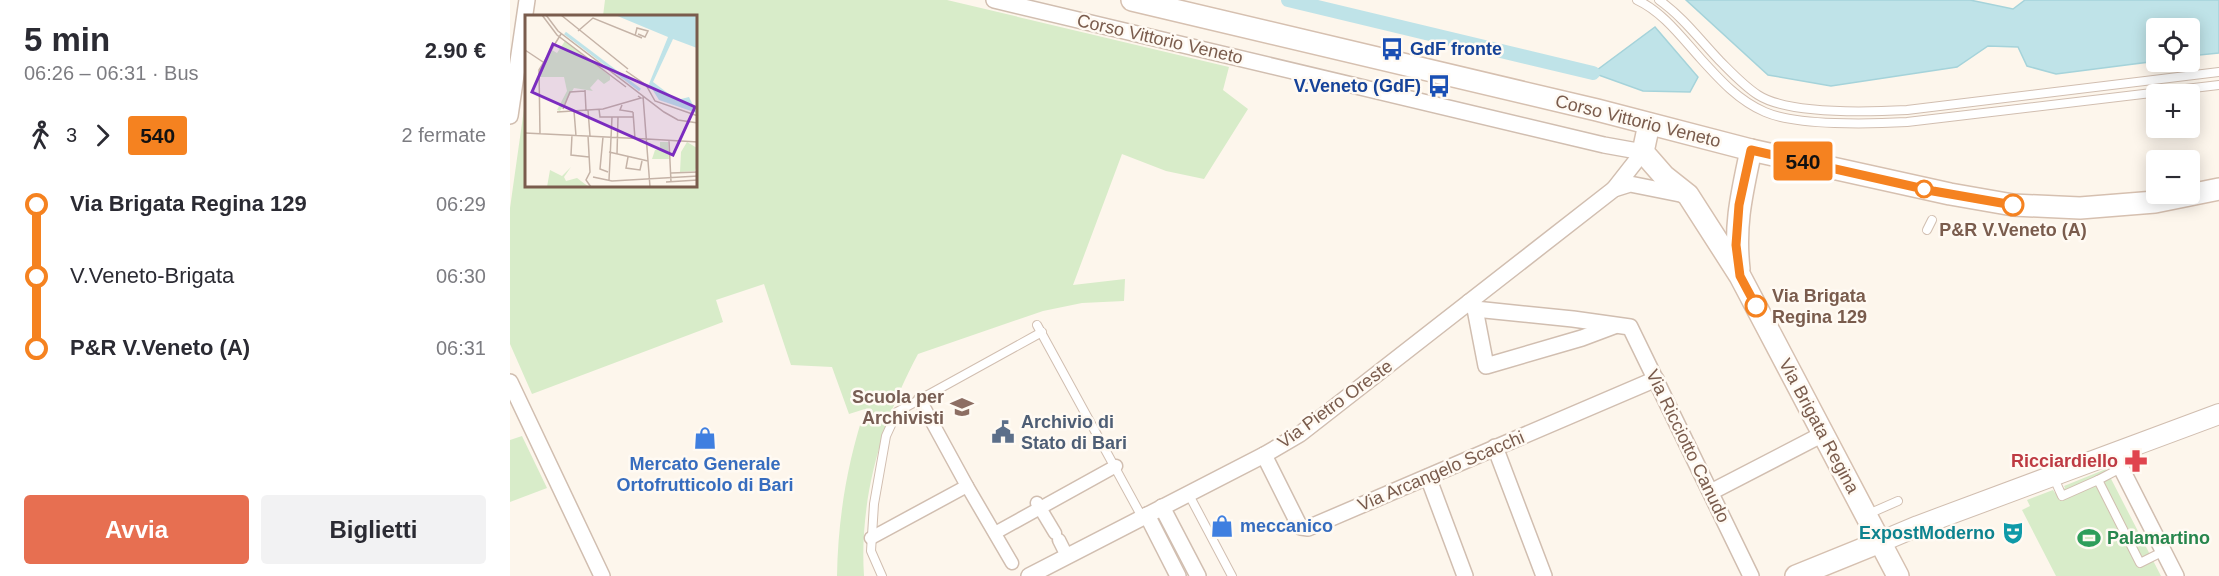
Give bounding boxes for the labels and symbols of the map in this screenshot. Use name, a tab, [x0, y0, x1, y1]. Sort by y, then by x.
street label: Corso Vittorio Veneto	[1075, 10, 1245, 68]
inset map	[525, 15, 698, 188]
bus stop icon: GdF fronte	[1379, 36, 1405, 62]
place label: GdF fronte	[1410, 39, 1502, 59]
bus stop icon: V.Veneto (GdF)	[1426, 73, 1452, 99]
place label: V.Veneto (GdF)	[1294, 76, 1421, 96]
street label: Corso Vittorio Veneto	[1553, 91, 1723, 151]
line badge: 540	[1768, 142, 1838, 180]
unlabelled marker	[1915, 180, 1933, 198]
marker: P&R V.Veneto (A)	[2002, 194, 2024, 216]
place label: P&R V.Veneto (A)	[1939, 220, 2087, 240]
place label: Via Brigata Regina 129	[1772, 286, 1867, 327]
marker: Via Brigata Regina 129	[1745, 295, 1767, 317]
street label: Via Brigata Regina	[1775, 355, 1863, 498]
street label: Via Pietro Oreste	[1274, 356, 1396, 452]
street label: Via Ricciotto Canudo	[1642, 366, 1734, 526]
place label: Scuola per Archivisti	[852, 387, 944, 428]
school or university icon: Scuola per Archivisti	[949, 394, 975, 420]
place label: Archivio di Stato di Bari	[1021, 412, 1127, 453]
public building icon: Archivio di Stato di Bari	[990, 419, 1016, 445]
shop icon: Mercato Generale Ortofrutticolo di Bari	[692, 425, 718, 451]
street label: Via Arcangelo Scacchi	[1355, 427, 1527, 515]
pharmacy icon: Ricciardiello	[2123, 448, 2149, 474]
place label: Ricciardiello	[2011, 451, 2118, 471]
place label: Mercato Generale Ortofrutticolo di Bari	[617, 454, 794, 495]
shop icon: meccanico	[1209, 513, 1235, 539]
place label: meccanico	[1240, 516, 1333, 536]
theatre icon: ExpostModerno	[2000, 520, 2026, 546]
place label: ExpostModerno	[1859, 523, 1995, 543]
sports icon: Palamartino	[2076, 525, 2102, 551]
place label: Palamartino	[2107, 528, 2210, 548]

